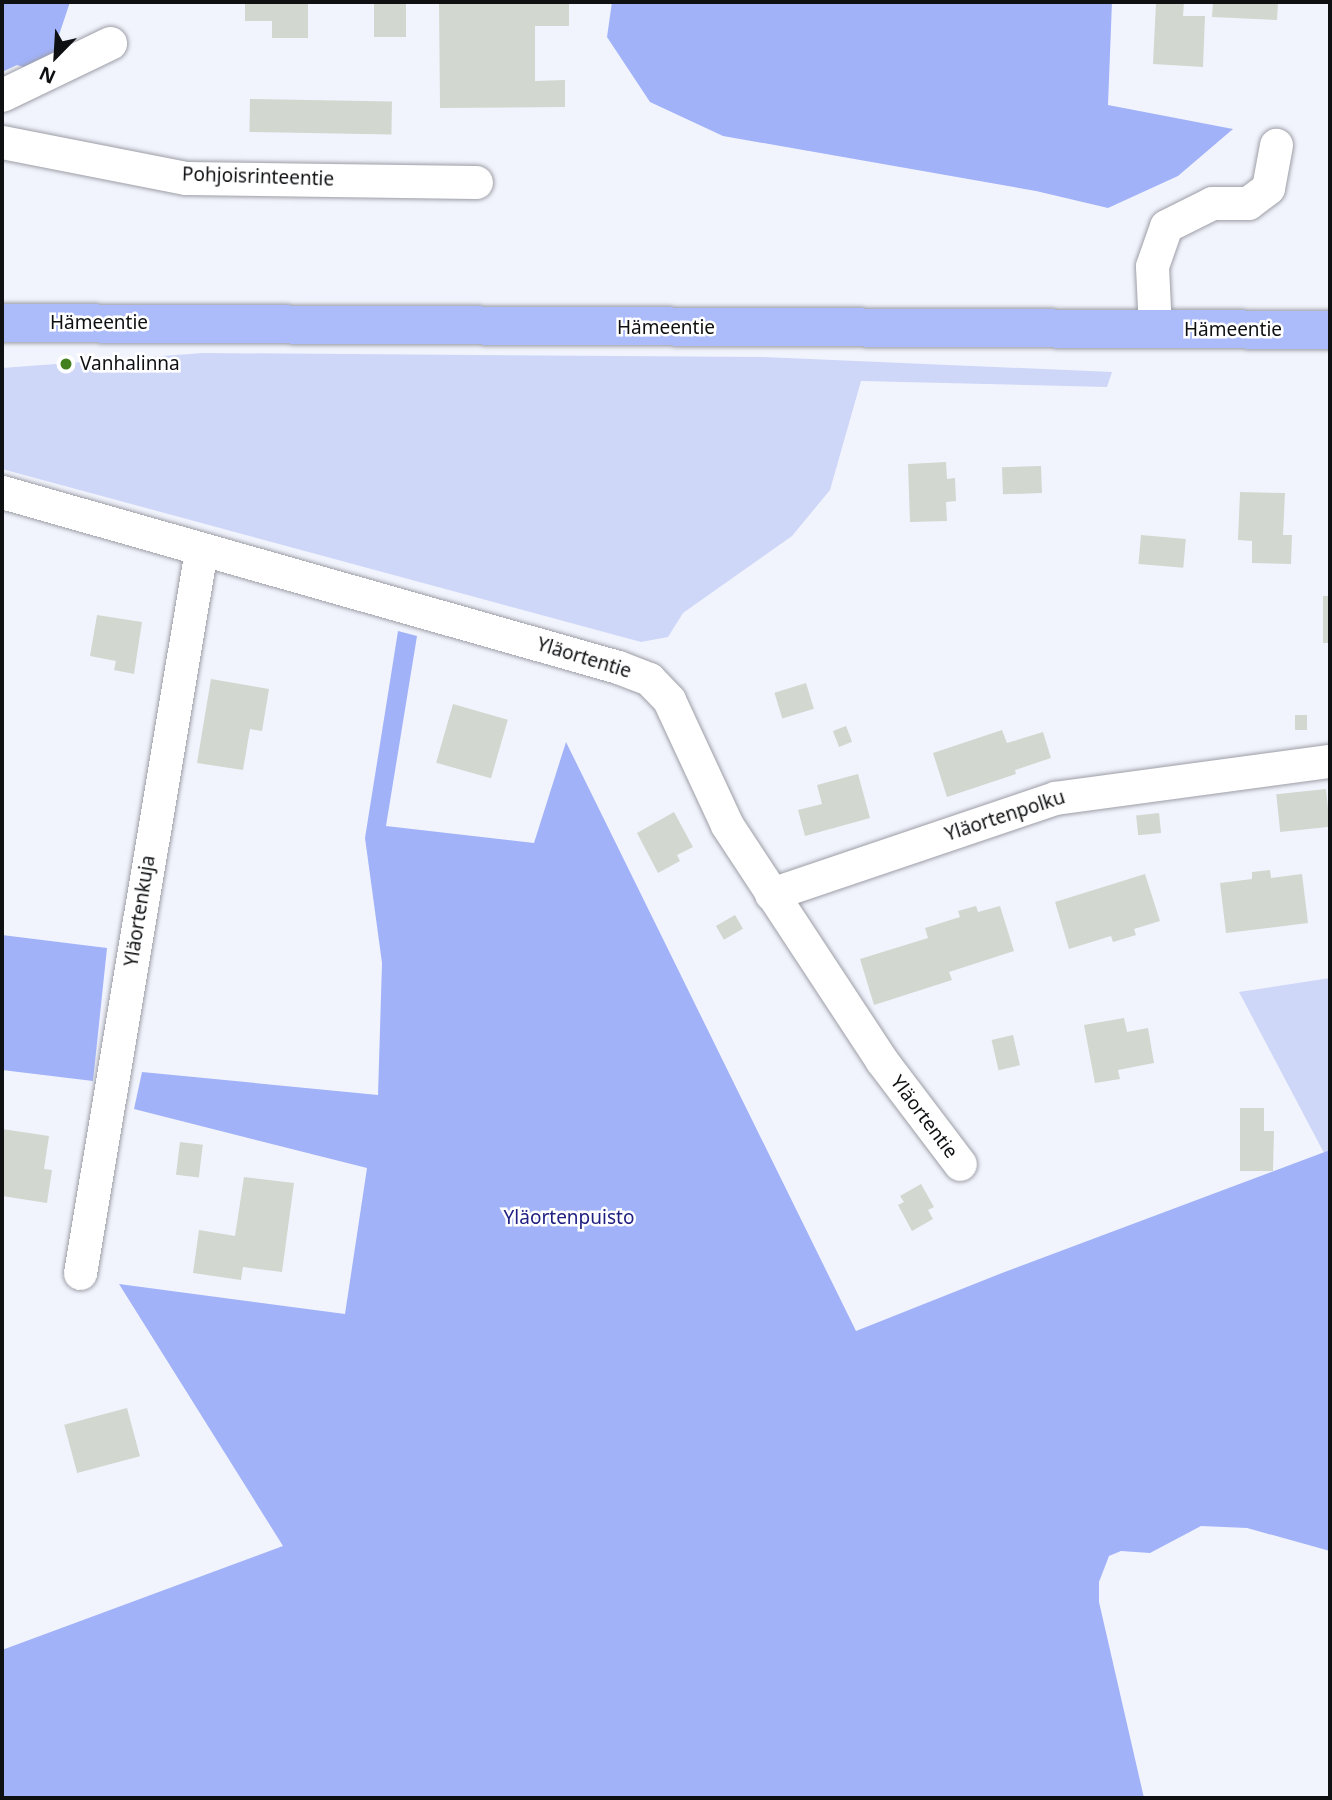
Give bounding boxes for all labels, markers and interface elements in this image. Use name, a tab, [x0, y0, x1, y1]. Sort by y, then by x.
north arrow	[21, 21, 91, 91]
text: N	[35, 60, 60, 90]
street label: Pohjoisrinteentie	[182, 163, 334, 191]
street label: Hämeentie	[50, 312, 148, 334]
street label: Hämeentie	[617, 317, 715, 339]
street label: Hämeentie	[1184, 319, 1282, 341]
place label: Vanhalinna	[80, 353, 180, 375]
marker: Vanhalinna	[58, 356, 74, 372]
street label: Yläortentie	[534, 633, 634, 683]
street label: Yläortenpolku	[942, 786, 1068, 846]
street label: Yläortenkuja	[120, 854, 160, 968]
street label: Yläortentie	[886, 1071, 962, 1163]
park label: Yläortenpuisto	[504, 1207, 634, 1229]

